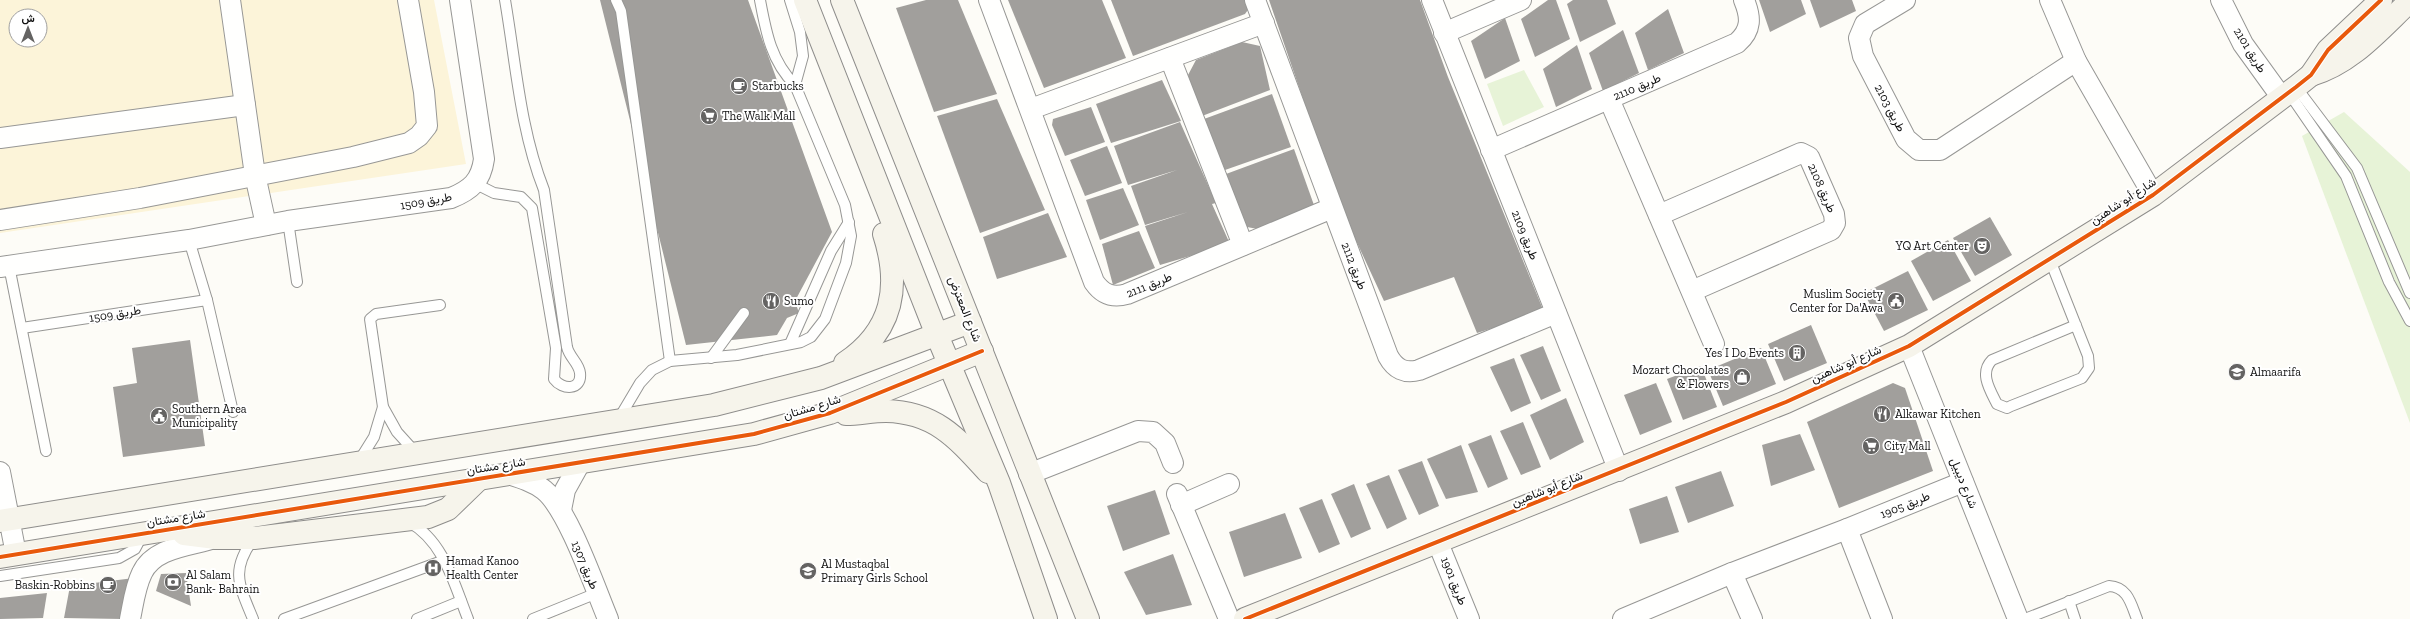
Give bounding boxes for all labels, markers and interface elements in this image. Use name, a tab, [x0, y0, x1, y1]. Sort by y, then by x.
north arrow	[8, 8, 48, 48]
text: ش	[21, 12, 35, 25]
street label: طريق 2101	[2230, 25, 2269, 76]
street label: طريق 2110	[1611, 71, 1664, 104]
cafe icon: Starbucks	[729, 76, 749, 96]
place label: Starbucks	[752, 79, 804, 93]
street label: طريق 2103	[1871, 82, 1908, 135]
supermarket icon: The Walk Mall	[699, 106, 719, 126]
place label: The Walk Mall	[722, 109, 795, 123]
street label: طريق 2108	[1804, 161, 1839, 215]
street label: شارع أبو شاهين	[2087, 175, 2160, 229]
street label: طريق 1509	[399, 190, 453, 213]
street label: طريق 2109	[1508, 208, 1541, 262]
theatre icon: YQ Art Center	[1972, 236, 1992, 256]
place label: YQ Art Center	[1894, 239, 1969, 253]
street label: طريق 2112	[1338, 240, 1370, 292]
street label: طريق 2111	[1124, 269, 1175, 301]
street label: شارع المعترض	[944, 274, 985, 345]
place label: Muslim Society Center for Da'Awa	[1790, 287, 1884, 315]
restaurant icon: Sumo	[761, 291, 781, 311]
public building icon: Muslim Society Center for Da'Awa	[1886, 291, 1906, 311]
place label: Sumo	[784, 294, 814, 308]
street label: طريق 1509	[88, 303, 142, 326]
street label: شارع أبو شاهين	[1809, 342, 1884, 388]
building icon: Yes I Do Events	[1787, 343, 1807, 363]
place label: Yes I Do Events	[1704, 346, 1784, 360]
school or university icon: Almaarifa	[2227, 362, 2247, 382]
place label: Mozart Chocolates & Flowers	[1632, 363, 1729, 391]
place label: Almaarifa	[2250, 365, 2301, 379]
shop icon: Mozart Chocolates & Flowers	[1732, 367, 1752, 387]
street label: شارع مشتان	[782, 392, 843, 424]
place label: Southern Area Municipality	[172, 402, 247, 430]
restaurant icon: Alkawar Kitchen	[1872, 404, 1892, 424]
public building icon: Southern Area Municipality	[149, 406, 169, 426]
place label: Alkawar Kitchen	[1895, 407, 1981, 421]
supermarket icon: City Mall	[1861, 436, 1881, 456]
place label: City Mall	[1884, 439, 1931, 453]
street label: شارع مشتان	[466, 454, 527, 480]
street label: شارع ديبيل	[1946, 456, 1980, 511]
street label: شارع أبو شاهين	[1509, 468, 1585, 512]
street label: طريق 1905	[1878, 489, 1932, 522]
street label: شارع مشتان	[146, 506, 207, 532]
street label: طريق 1307	[568, 539, 602, 592]
place label: Hamad Kanoo Health Center	[446, 554, 519, 582]
street label: طريق 1901	[1437, 555, 1470, 608]
place label: Al Mustaqbal Primary Girls School	[821, 557, 928, 585]
hospital icon: Hamad Kanoo Health Center	[423, 558, 443, 578]
school or university icon: Al Mustaqbal Primary Girls School	[798, 561, 818, 581]
place label: Al Salam Bank- Bahrain	[186, 568, 260, 596]
bank icon: Al Salam Bank- Bahrain	[163, 572, 183, 592]
cafe icon: Baskin-Robbins	[98, 575, 118, 595]
place label: Baskin-Robbins	[15, 578, 95, 592]

